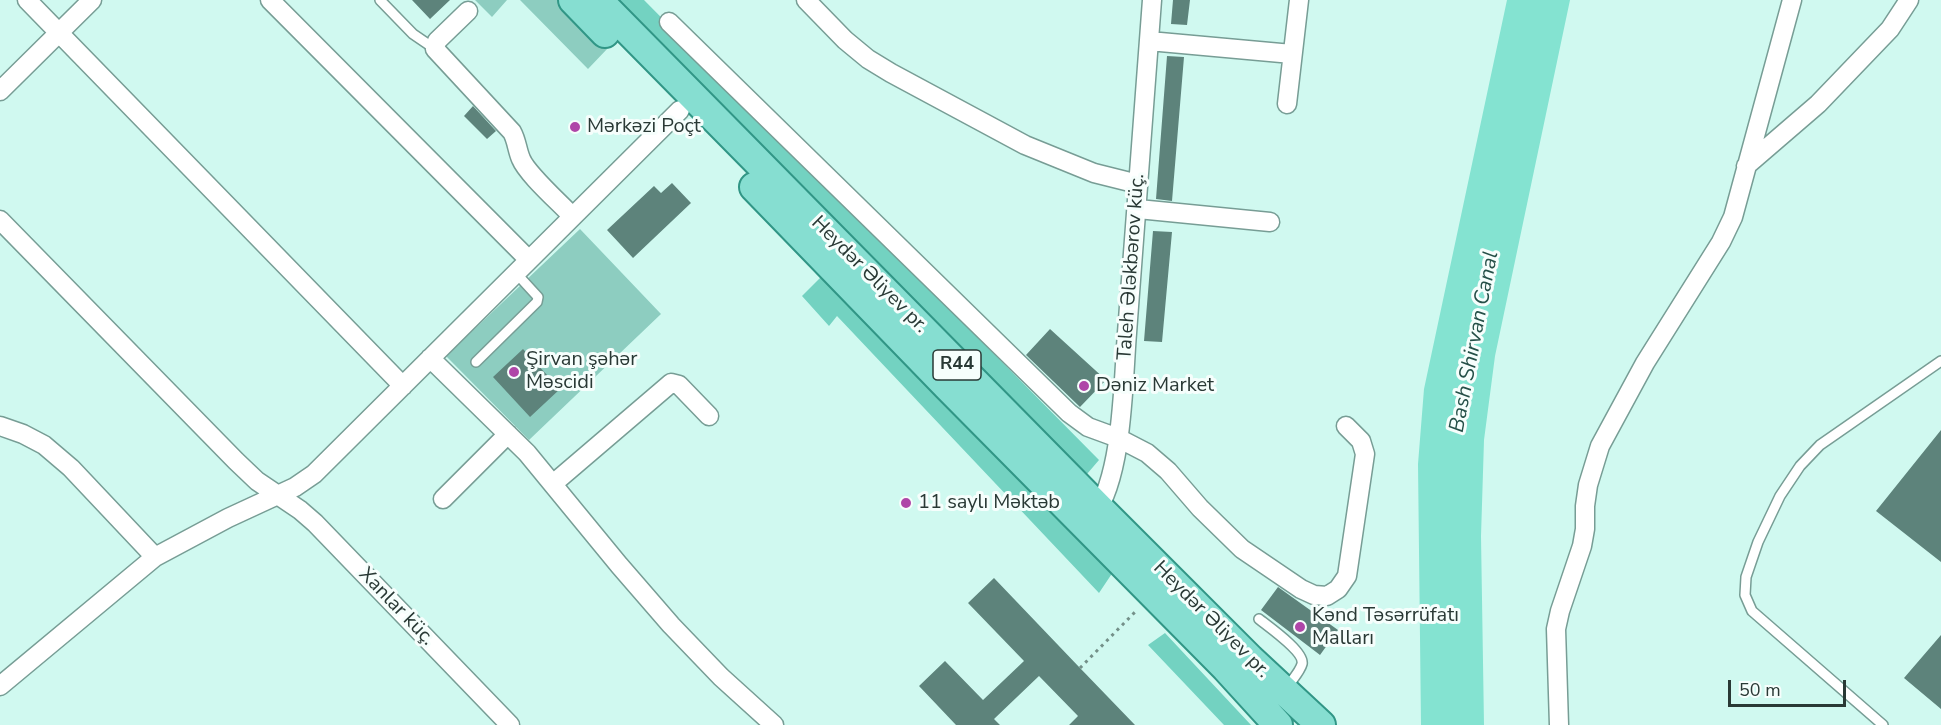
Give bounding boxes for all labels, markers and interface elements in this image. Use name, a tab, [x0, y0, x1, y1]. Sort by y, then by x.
place label: Mərkəzi Poçt	[587, 115, 701, 139]
marker: Mərkəzi Poçt	[568, 120, 582, 134]
street label: Taleh Ələkbərov küç.	[1114, 173, 1150, 361]
street label: Heydər Əliyev pr.	[806, 212, 932, 338]
water label: Bash Shirvan Canal	[1445, 249, 1505, 435]
place label: Şirvan şəhər Məscidi	[526, 348, 637, 395]
road number: R44	[933, 350, 981, 380]
marker: Şirvan şəhər Məscidi	[507, 365, 521, 379]
place label: Dəniz Market	[1096, 374, 1214, 398]
marker: Dəniz Market	[1077, 379, 1091, 393]
place label: 11 saylı Məktəb	[918, 491, 1060, 515]
marker: 11 saylı Məktəb	[899, 496, 913, 510]
street label: Heydər Əliyev pr.	[1148, 557, 1274, 683]
street label: Xanlar küç.	[353, 563, 439, 651]
place label: Kənd Təsərrüfatı Malları	[1312, 604, 1459, 651]
marker: Kənd Təsərrüfatı Malları	[1293, 620, 1307, 634]
scale bar	[1731, 668, 1850, 706]
text: 50 m	[1739, 678, 1781, 702]

